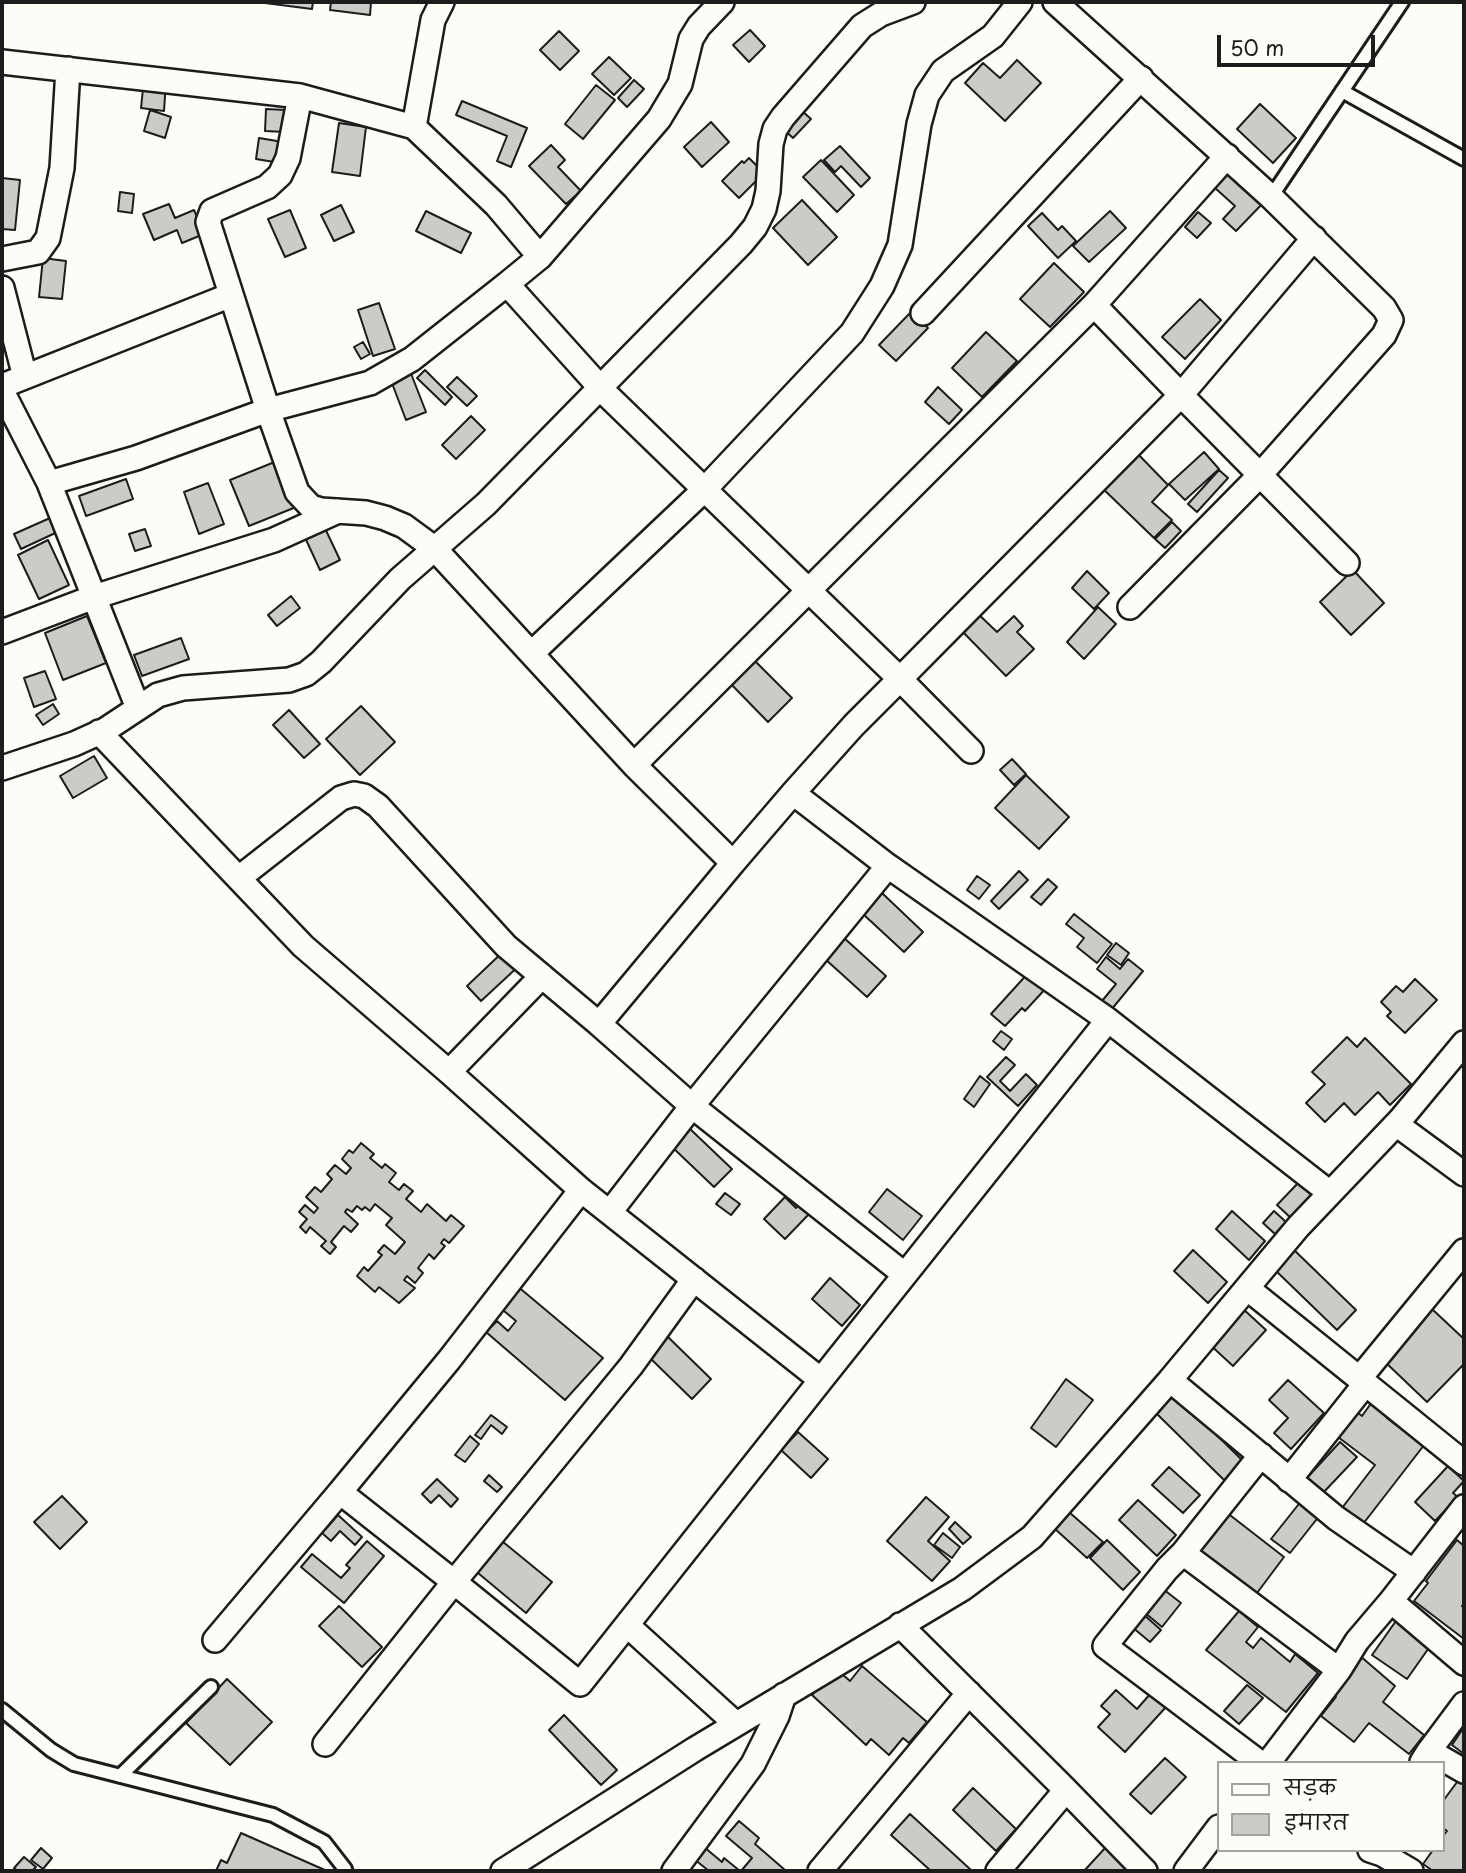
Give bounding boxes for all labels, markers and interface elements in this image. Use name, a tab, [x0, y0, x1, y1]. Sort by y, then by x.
scale bar	[1221, 21, 1378, 65]
text: 50 m	[1230, 31, 1284, 63]
legend	[1218, 1761, 1445, 1852]
text: सड़क	[1284, 1770, 1336, 1802]
text: इमारत	[1284, 1805, 1348, 1837]

